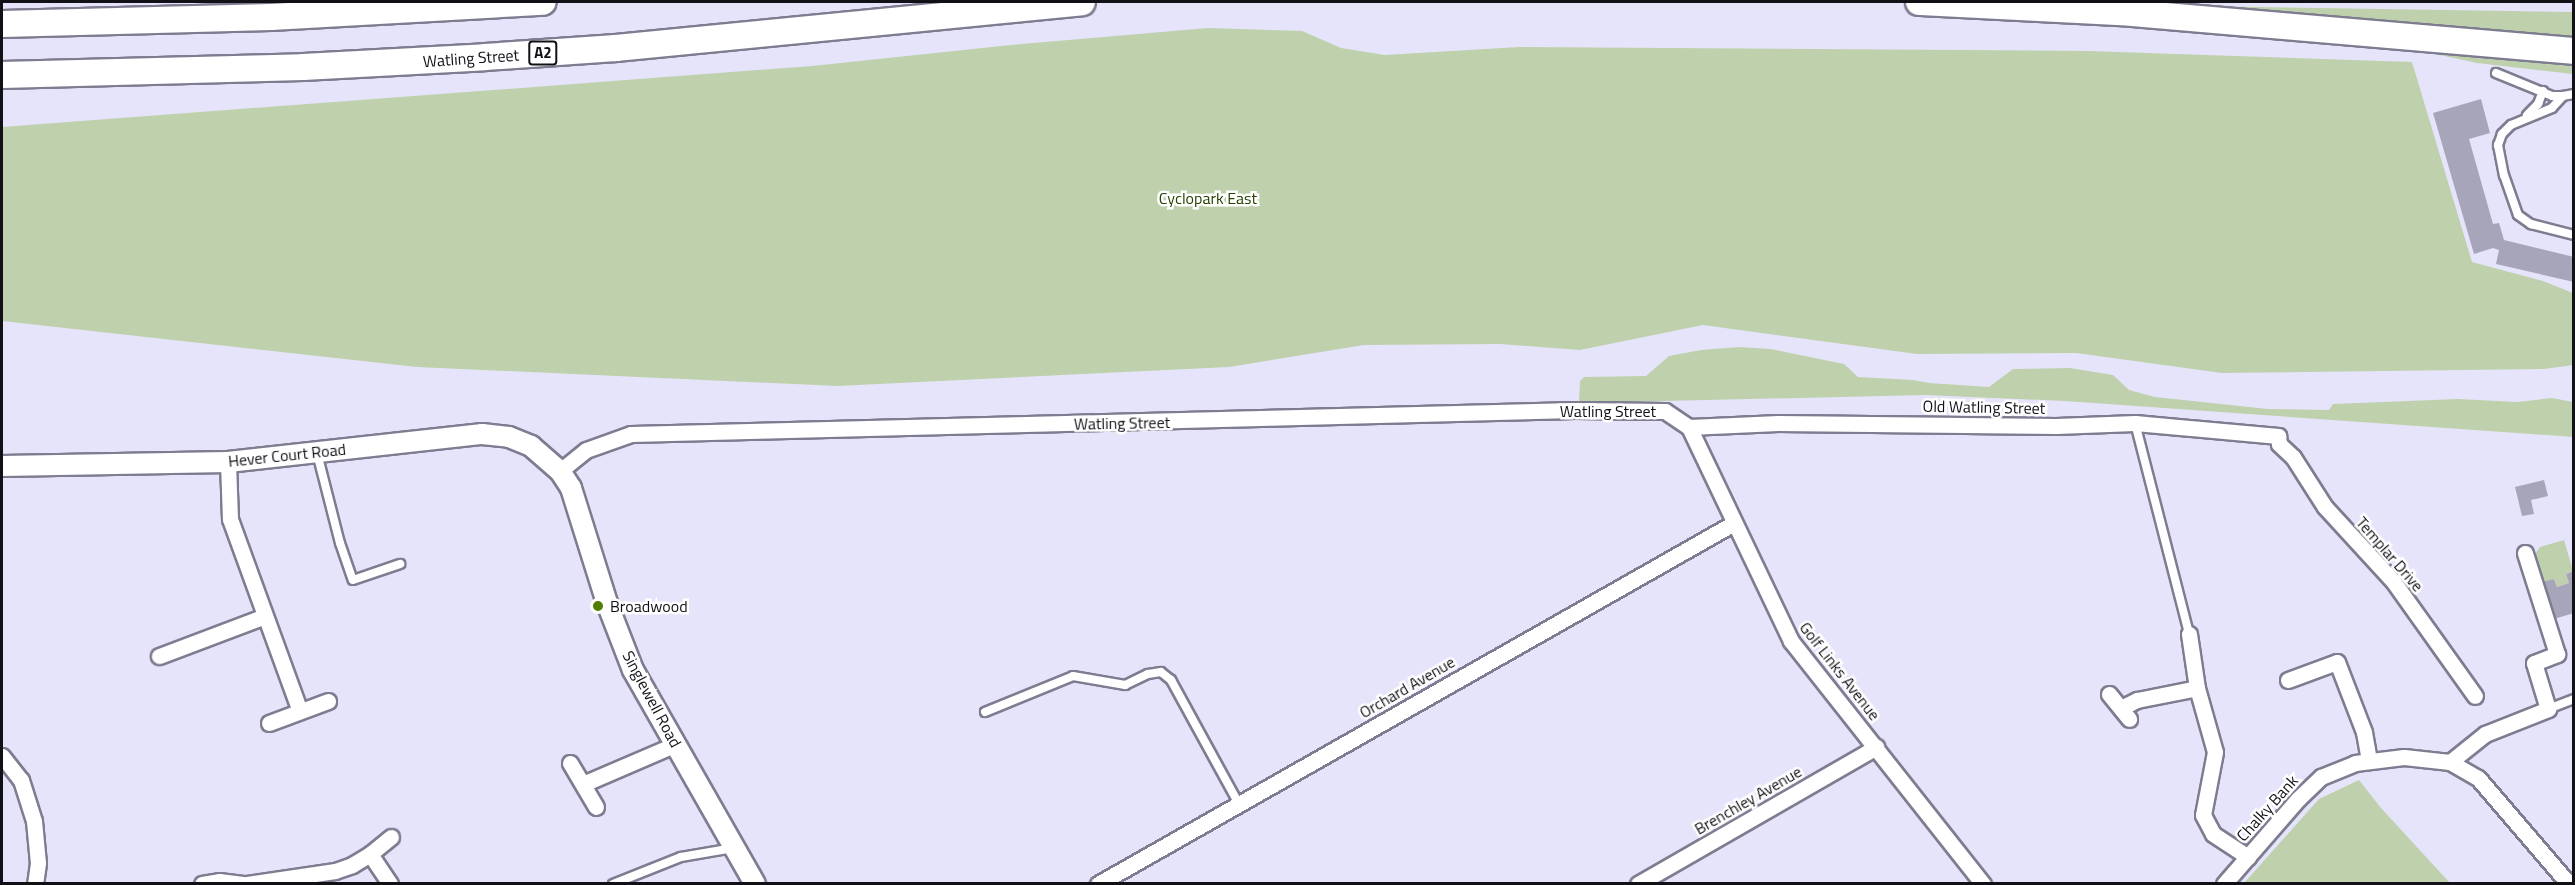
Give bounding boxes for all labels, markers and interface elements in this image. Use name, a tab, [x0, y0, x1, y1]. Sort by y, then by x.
road number: A2	[528, 41, 558, 65]
street label: Watling Street	[422, 45, 520, 71]
park label: Cyclopark East	[1159, 188, 1257, 208]
street label: Old Watling Street	[1923, 396, 2045, 418]
street label: Watling Street	[1560, 401, 1656, 421]
street label: Watling Street	[1074, 413, 1170, 433]
street label: Hever Court Road	[227, 439, 347, 471]
street label: Templar Drive	[2352, 513, 2428, 595]
place label: Broadwood	[610, 596, 688, 616]
marker: Broadwood	[591, 599, 605, 613]
street label: Golf Links Avenue	[1796, 618, 1884, 724]
street label: Singlewell Road	[619, 648, 685, 750]
street label: Orchard Avenue	[1356, 652, 1458, 722]
street label: Brenchley Avenue	[1691, 762, 1805, 838]
street label: Chalky Bank	[2232, 771, 2302, 845]

